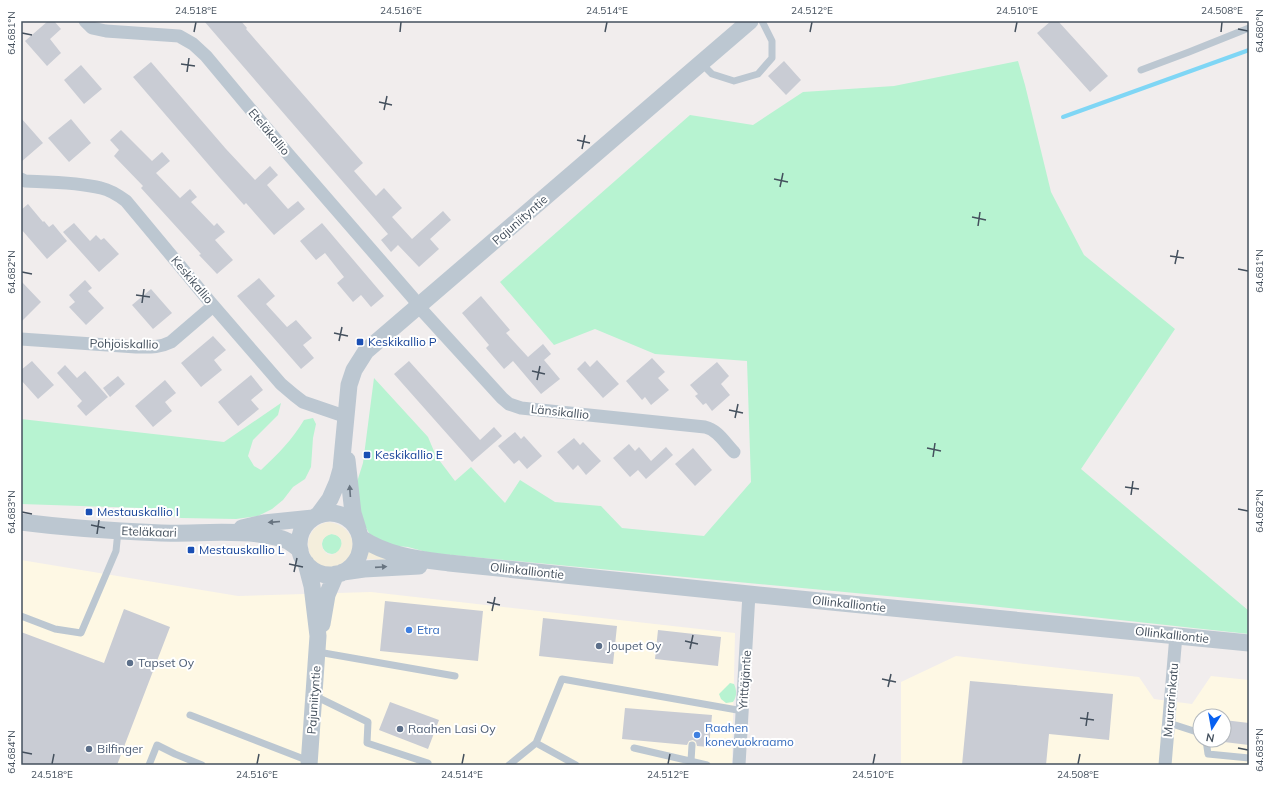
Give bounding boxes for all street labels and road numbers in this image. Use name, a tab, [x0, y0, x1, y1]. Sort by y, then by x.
street label: Eteläkallio	[245, 105, 293, 158]
street label: Pajuniityntie	[489, 191, 550, 248]
street label: Keskikallio	[168, 253, 217, 307]
street label: Pohjoiskallio	[90, 335, 159, 352]
street label: Länsikallio	[530, 401, 590, 422]
street label: Eteläkaari	[121, 523, 177, 540]
street label: Ollinkalliontie	[489, 559, 565, 582]
street label: Ollinkalliontie	[811, 592, 887, 615]
street label: Ollinkalliontie	[1134, 623, 1210, 646]
street label: Yrittäjäntie	[735, 650, 754, 711]
street label: Muurarinkatu	[1160, 662, 1181, 738]
street label: Pajuniityntie	[304, 665, 323, 735]

